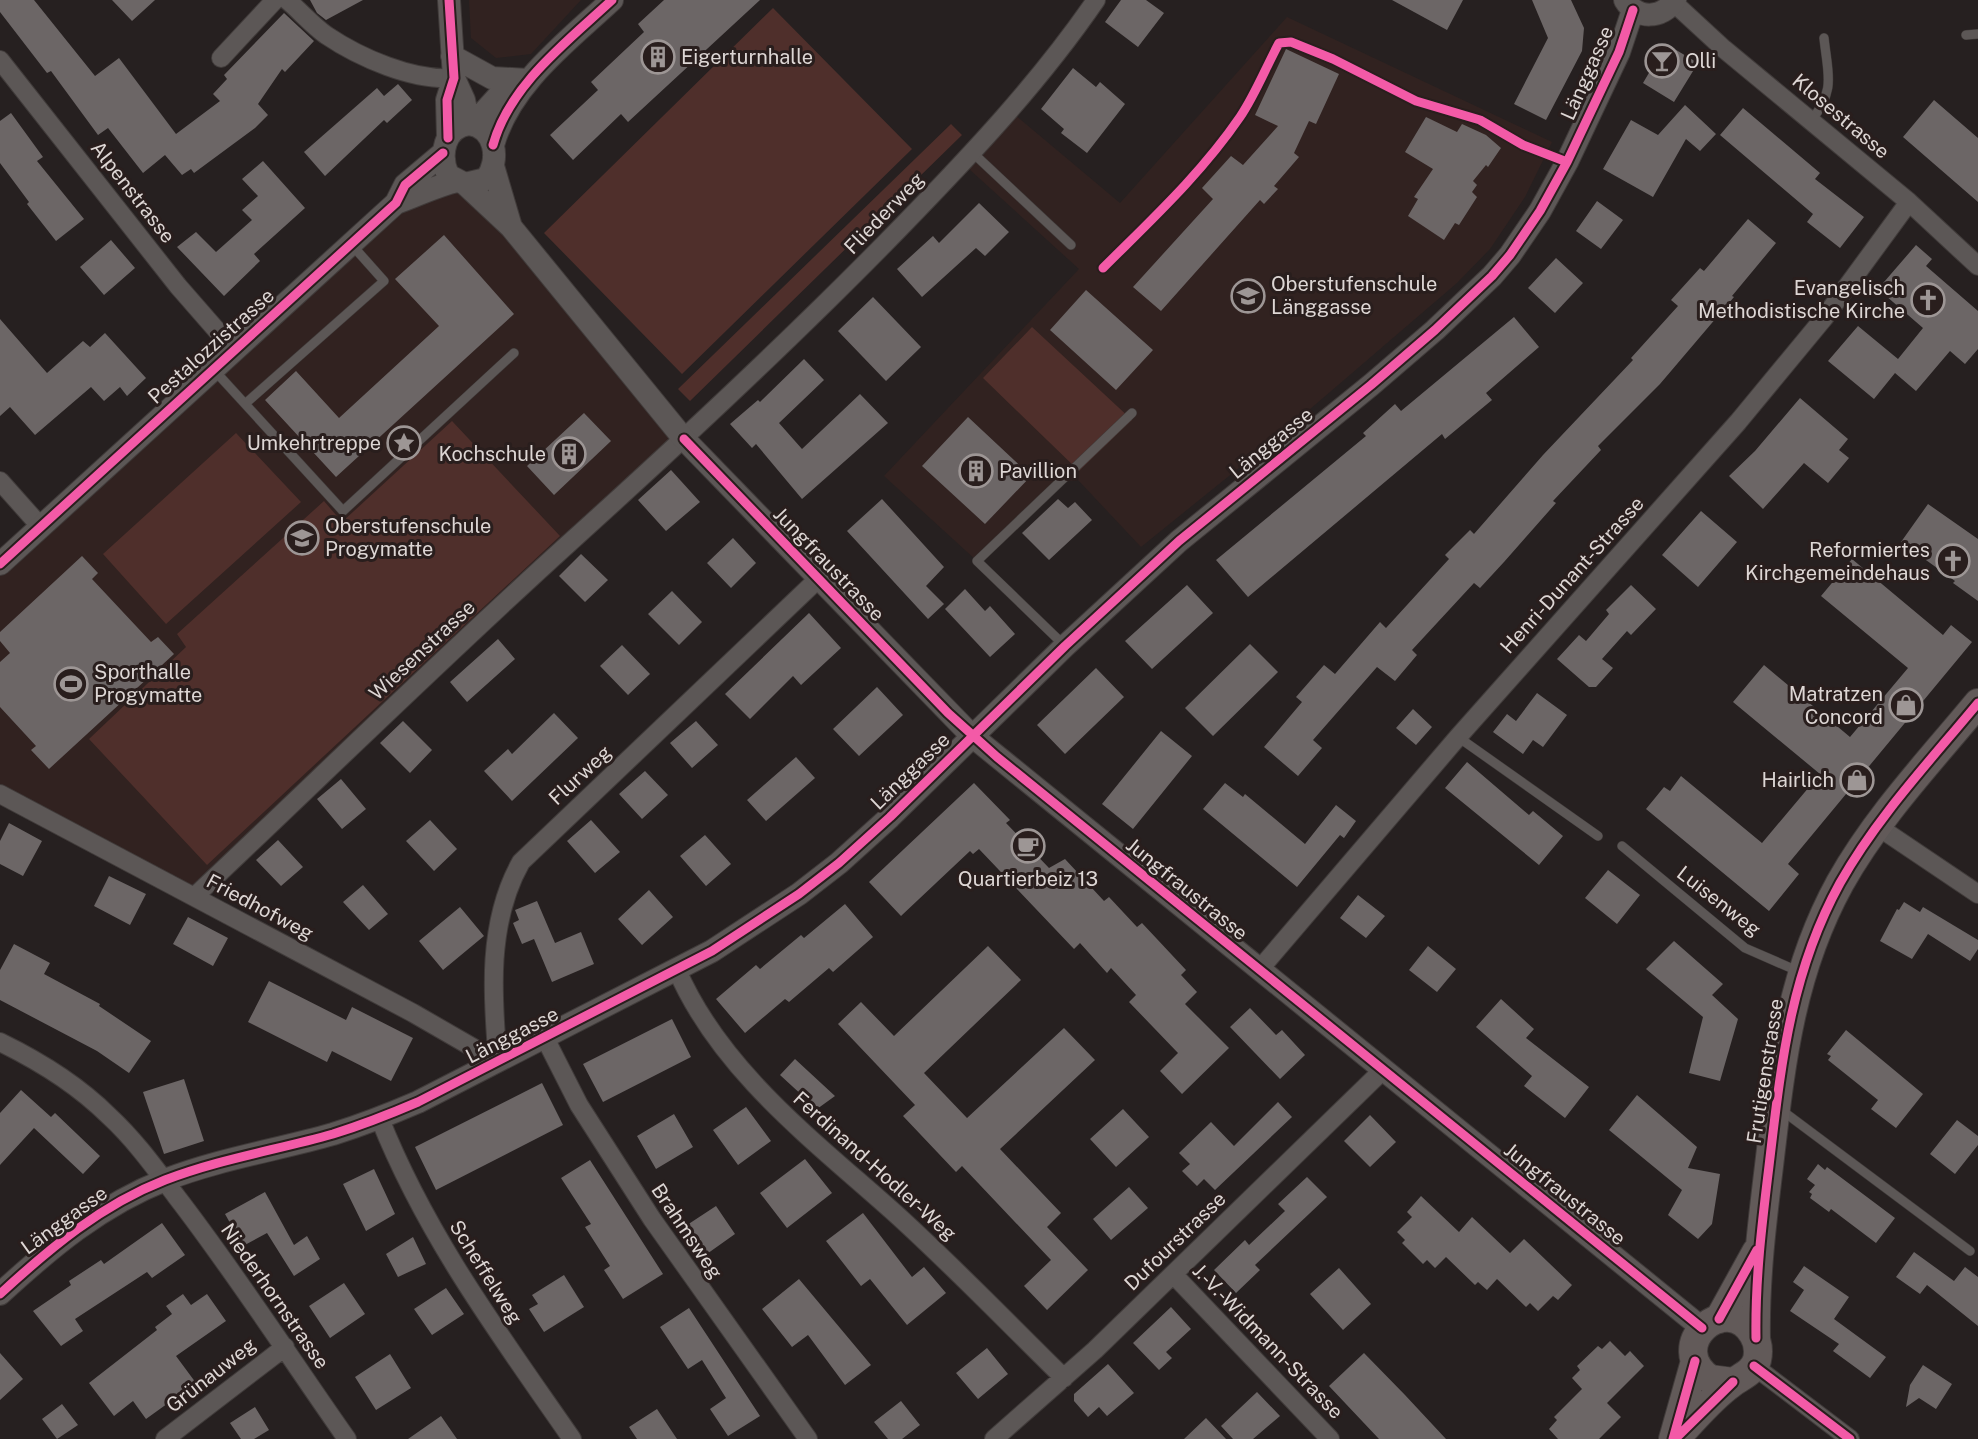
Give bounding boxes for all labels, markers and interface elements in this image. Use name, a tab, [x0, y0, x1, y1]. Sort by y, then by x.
street label: Länggasse	[1556, 22, 1618, 124]
building icon: Eigerturnhalle	[640, 39, 676, 75]
bar icon: Olli	[1644, 43, 1680, 79]
place label: Eigerturnhalle	[681, 45, 813, 69]
place label: Olli	[1685, 49, 1716, 73]
street label: Klosestrasse	[1788, 68, 1894, 164]
street label: Alpenstrasse	[86, 136, 180, 248]
street label: Fliederweg	[839, 167, 929, 259]
place label: Oberstufenschule Länggasse	[1271, 272, 1437, 319]
place label: Evangelisch Methodistische Kirche	[1698, 276, 1905, 323]
school or university icon: Oberstufenschule Länggasse	[1230, 278, 1266, 314]
church icon: Evangelisch Methodistische Kirche	[1910, 282, 1946, 318]
street label: Pestalozzistrasse	[143, 283, 279, 409]
street label: Länggasse	[1224, 402, 1318, 484]
place icon: Umkehrtreppe	[386, 425, 422, 461]
place label: Umkehrtreppe	[247, 431, 381, 455]
building icon: Kochschule	[551, 436, 587, 472]
place label: Kochschule	[438, 442, 546, 466]
building icon: Pavillion	[958, 453, 994, 489]
place label: Pavillion	[999, 459, 1077, 483]
street label: Henri-Dunant-Strasse	[1495, 492, 1649, 658]
street label: Jungfraustrasse	[768, 502, 890, 626]
place label: Oberstufenschule Progymatte	[325, 514, 491, 561]
school or university icon: Oberstufenschule Progymatte	[284, 520, 320, 556]
place label: Reformiertes Kirchgemeindehaus	[1745, 538, 1930, 585]
church icon: Reformiertes Kirchgemeindehaus	[1935, 543, 1971, 579]
street label: Wiesenstrasse	[364, 595, 480, 705]
place label: Sporthalle Progymatte	[94, 660, 202, 707]
sports icon: Sporthalle Progymatte	[53, 666, 89, 702]
place label: Matratzen Concord	[1789, 682, 1883, 729]
shop icon: Matratzen Concord	[1888, 687, 1924, 723]
street label: Länggasse	[865, 727, 955, 815]
street label: Flurweg	[544, 740, 616, 810]
shop icon: Hairlich	[1839, 762, 1875, 798]
place label: Hairlich	[1762, 768, 1834, 792]
cafe icon: Quartierbeiz 13	[1010, 828, 1046, 864]
street label: Jungfraustrasse	[1121, 833, 1253, 945]
street label: Luisenweg	[1672, 861, 1766, 941]
place label: Quartierbeiz 13	[958, 867, 1098, 891]
street label: Friedhofweg	[202, 869, 318, 945]
street label: Frutigenstrasse	[1742, 997, 1788, 1145]
street label: Länggasse	[462, 1001, 562, 1069]
street label: Ferdinand-Hodler-Weg	[788, 1086, 962, 1246]
street label: Jungfraustrasse	[1499, 1138, 1631, 1250]
street label: Brahmsweg	[646, 1179, 728, 1283]
street label: Länggasse	[16, 1181, 112, 1259]
street label: Dufourstrasse	[1119, 1187, 1231, 1295]
street label: Scheffelweg	[445, 1216, 527, 1328]
street label: Niederhornstrasse	[216, 1219, 334, 1373]
street label: J.-V.-Widmann-Strasse	[1188, 1258, 1348, 1424]
street label: Grünauweg	[161, 1332, 261, 1418]

